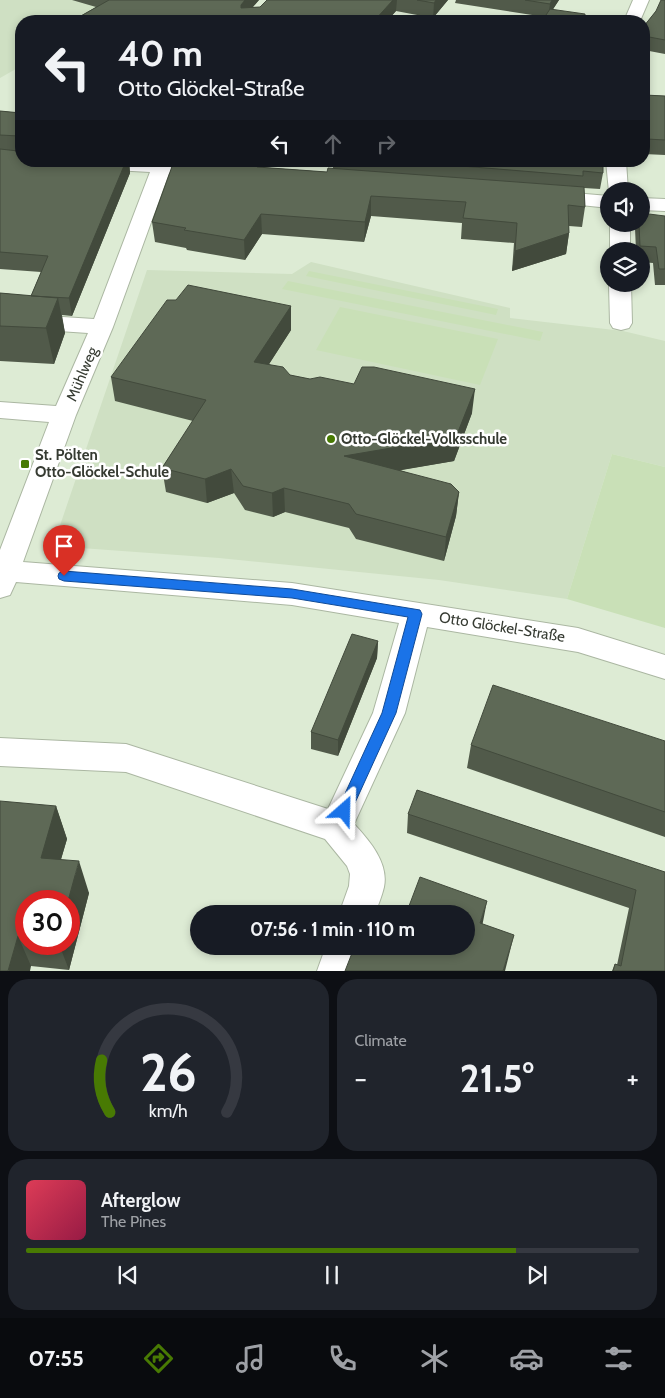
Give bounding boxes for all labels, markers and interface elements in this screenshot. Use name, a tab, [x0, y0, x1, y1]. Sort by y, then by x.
text: 40 m	[118, 32, 203, 75]
icon: left	[35, 35, 100, 100]
text: Otto Glöckel-Straße	[118, 75, 305, 102]
icon: left	[266, 130, 294, 158]
icon: ahead	[319, 130, 347, 158]
icon: right	[372, 130, 400, 158]
map controls	[600, 182, 650, 292]
button: sound	[600, 182, 650, 232]
button: layers	[600, 242, 650, 292]
street label: Mühlweg	[63, 344, 102, 404]
place label: Otto-Glöckel-Volksschule	[341, 430, 507, 448]
marker: Otto-Glöckel-Volksschule	[325, 433, 337, 445]
place label: St. Pölten Otto-Glöckel-Schule	[35, 446, 169, 481]
marker: St. Pölten Otto-Glöckel-Schule	[19, 458, 31, 470]
pin	[43, 525, 85, 576]
icon: arrive	[50, 532, 78, 560]
street label: Otto Glöckel-Straße	[438, 608, 567, 646]
position arrow	[317, 784, 369, 836]
speed limit sign: 30	[15, 890, 80, 955]
text: 07:56 · 1 min · 110 m	[250, 918, 415, 941]
text: Climate	[355, 1031, 407, 1050]
text: 26	[140, 1041, 197, 1104]
text: 21.5°	[460, 1055, 534, 1102]
text: −	[355, 1061, 367, 1095]
text: +	[627, 1061, 639, 1095]
text: km/h	[149, 1100, 188, 1121]
text: Afterglow	[101, 1189, 181, 1212]
text: The Pines	[101, 1212, 166, 1231]
icon: previous	[114, 1261, 142, 1289]
icon: pause	[318, 1261, 346, 1289]
icon: next	[523, 1261, 551, 1289]
icon: directions	[141, 1341, 176, 1376]
icon: music	[233, 1341, 268, 1376]
icon: phone	[325, 1341, 360, 1376]
icon: climate	[417, 1341, 452, 1376]
icon: car	[509, 1341, 544, 1376]
icon: filters	[601, 1341, 636, 1376]
text: 07:55	[29, 1345, 84, 1372]

